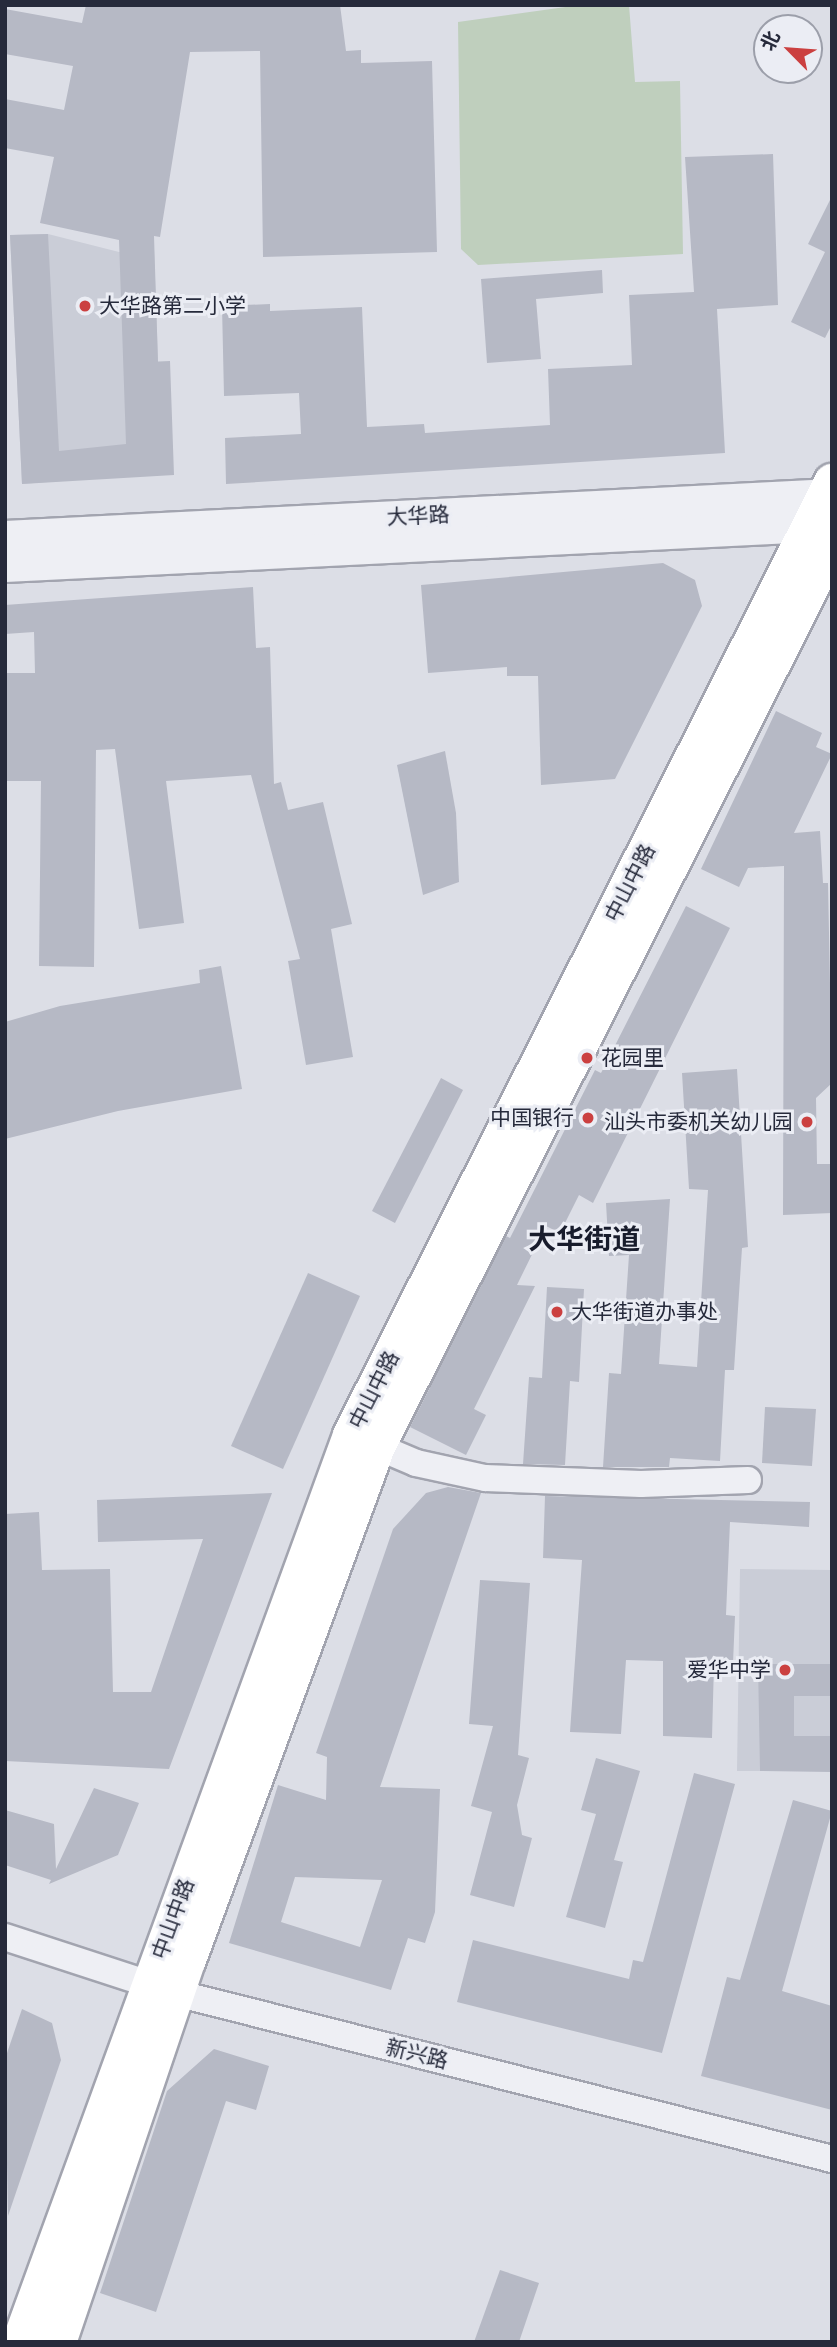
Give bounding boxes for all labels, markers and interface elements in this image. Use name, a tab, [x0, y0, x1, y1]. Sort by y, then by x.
north arrow	[753, 14, 823, 84]
text: 北	[755, 27, 786, 55]
place label: 大华路第二小学	[99, 293, 246, 319]
marker: 大华路第二小学	[77, 298, 93, 314]
street label: 大华路	[386, 502, 450, 530]
street label: 中山中路	[600, 840, 660, 926]
place label: 花园里	[601, 1045, 664, 1071]
marker: 花园里	[579, 1050, 595, 1066]
place label: 中国银行	[490, 1105, 574, 1131]
place label: 汕头市委机关幼儿园	[604, 1109, 793, 1135]
marker: 中国银行	[580, 1110, 596, 1126]
marker: 汕头市委机关幼儿园	[799, 1114, 815, 1130]
district label: 大华街道	[528, 1223, 640, 1257]
place label: 大华街道办事处	[571, 1299, 718, 1325]
marker: 大华街道办事处	[549, 1304, 565, 1320]
street label: 中山中路	[344, 1347, 404, 1433]
place label: 爱华中学	[687, 1657, 771, 1683]
marker: 爱华中学	[777, 1662, 793, 1678]
street label: 中山中路	[147, 1875, 199, 1963]
street label: 新兴路	[383, 2034, 451, 2074]

